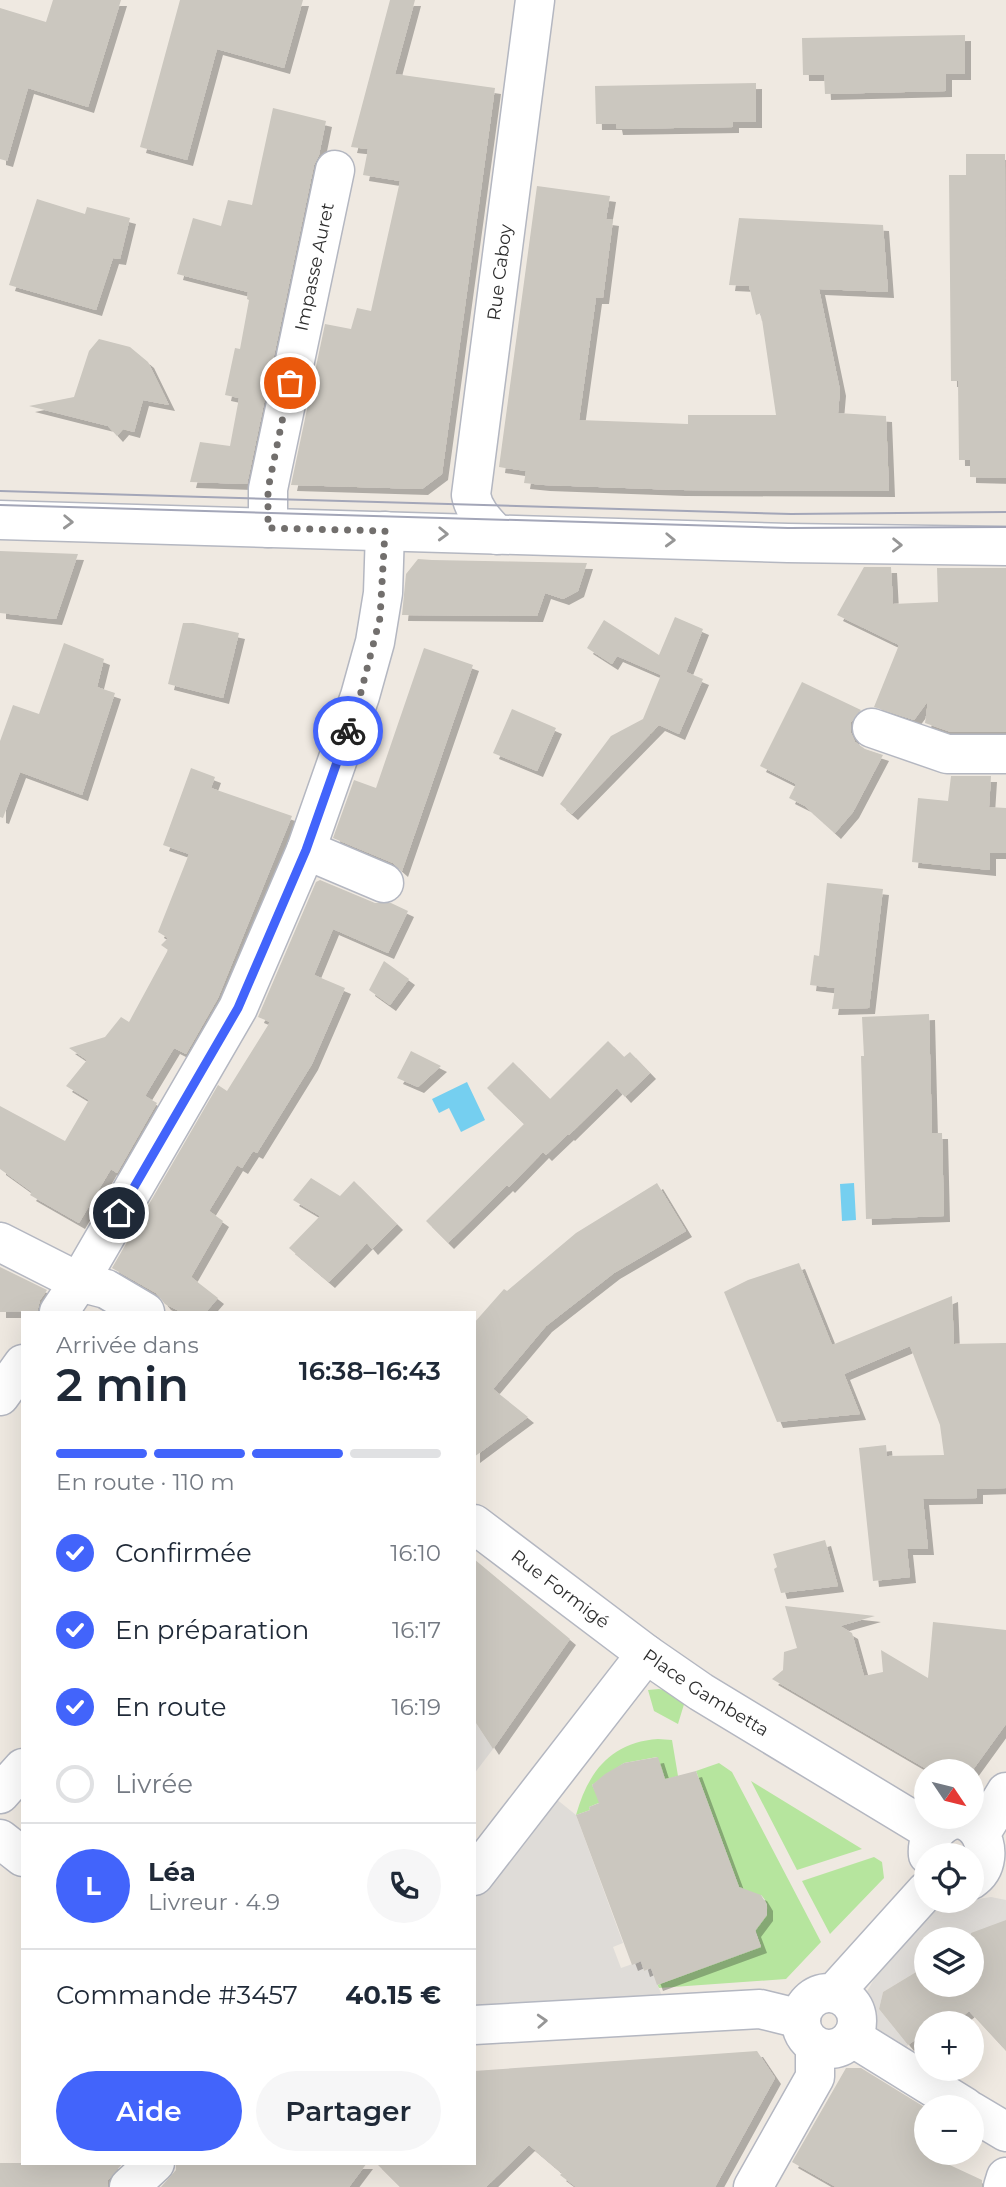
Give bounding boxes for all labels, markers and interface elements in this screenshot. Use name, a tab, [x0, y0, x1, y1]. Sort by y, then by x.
street label: Impasse Auret	[290, 201, 339, 333]
street label: Rue Caboy	[483, 223, 517, 322]
pin	[260, 353, 320, 413]
icon: bag	[271, 364, 309, 402]
one-way arrow	[63, 515, 74, 530]
one-way arrow	[437, 526, 448, 541]
one-way arrow	[665, 532, 676, 548]
one-way arrow	[892, 537, 903, 552]
courier	[313, 696, 383, 766]
icon: bike	[329, 712, 367, 750]
pin	[89, 1183, 149, 1243]
icon: home	[100, 1194, 138, 1232]
text: Arrivée dans	[56, 1331, 199, 1359]
text: 16:38–16:43	[299, 1355, 441, 1387]
text: 2 min	[56, 1356, 189, 1413]
text: En route · 110 m	[56, 1468, 235, 1496]
icon: check	[56, 1534, 94, 1572]
text: Confirmée	[115, 1537, 252, 1569]
text: 16:10	[390, 1539, 441, 1567]
street label: Rue Formigé	[507, 1545, 614, 1633]
icon: check	[56, 1611, 94, 1649]
text: En préparation	[115, 1614, 309, 1646]
text: 16:17	[392, 1616, 441, 1644]
street label: Place Gambetta	[639, 1644, 773, 1741]
icon: check	[56, 1688, 94, 1726]
text: En route	[115, 1691, 226, 1723]
text: 16:19	[392, 1693, 441, 1721]
north arrow	[914, 1759, 984, 1829]
map controls	[914, 1759, 984, 2165]
text: Livrée	[115, 1768, 193, 1800]
button: locate	[914, 1843, 984, 1913]
button: phone	[367, 1849, 441, 1923]
text: Léa	[148, 1856, 196, 1888]
text: L	[85, 1870, 101, 1902]
text: Livreur · 4.9	[148, 1888, 280, 1916]
button: layers	[914, 1927, 984, 1997]
text: Commande #3457	[56, 1979, 298, 2011]
text: 40.15 €	[345, 1979, 441, 2011]
button: +	[914, 2011, 984, 2081]
one-way arrow	[537, 2014, 548, 2029]
button: Aide	[56, 2071, 242, 2151]
button: Partager	[256, 2071, 441, 2151]
button: −	[914, 2095, 984, 2165]

